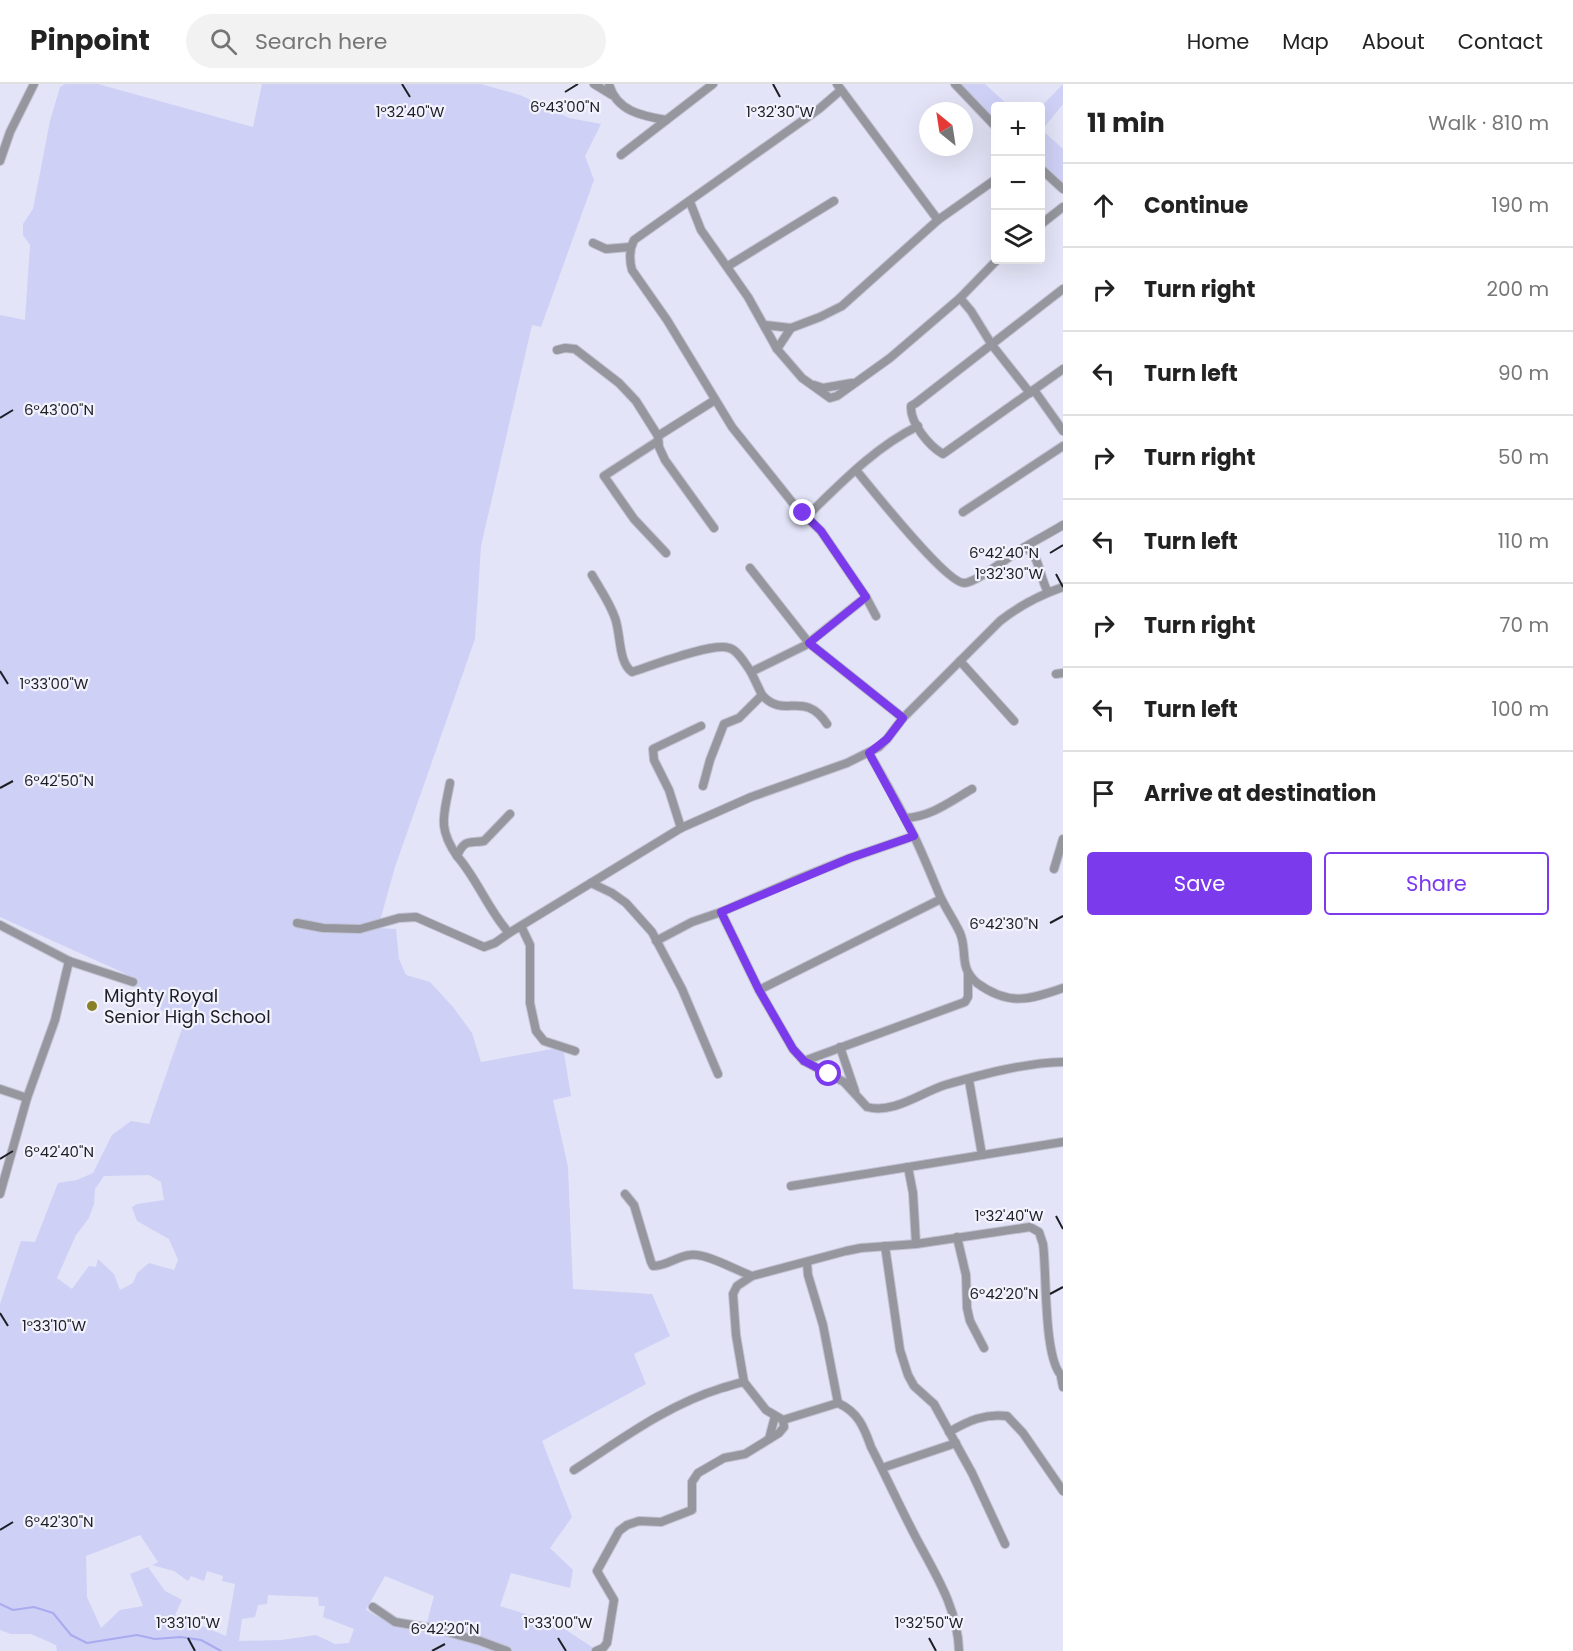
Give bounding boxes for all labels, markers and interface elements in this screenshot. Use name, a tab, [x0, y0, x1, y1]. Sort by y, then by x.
search box	[186, 14, 606, 68]
text: Pinpoint	[30, 21, 150, 60]
icon: search	[207, 25, 240, 58]
text: Search here	[255, 26, 387, 57]
text: Home	[1187, 27, 1249, 56]
text: Map	[1282, 27, 1329, 56]
text: About	[1362, 27, 1425, 56]
text: Contact	[1458, 27, 1543, 56]
text: 6°43'00"N	[530, 96, 600, 117]
text: 1°32'40"W	[376, 101, 445, 122]
text: 1°32'30"W	[746, 101, 814, 122]
north arrow	[919, 102, 973, 156]
map controls	[991, 102, 1045, 264]
button: +	[991, 102, 1045, 156]
text: 11 min	[1087, 105, 1165, 141]
text: Walk · 810 m	[1428, 109, 1549, 137]
button: −	[991, 156, 1045, 210]
icon: ahead	[1087, 189, 1120, 222]
text: Continue	[1144, 190, 1248, 221]
text: 190 m	[1492, 191, 1549, 219]
button: layers	[991, 210, 1045, 264]
icon: right	[1087, 273, 1120, 306]
text: Turn right	[1144, 274, 1255, 305]
text: 200 m	[1486, 275, 1549, 303]
icon: left	[1087, 357, 1120, 390]
text: Turn left	[1144, 358, 1238, 389]
text: 90 m	[1498, 359, 1549, 387]
text: 6°43'00"N	[24, 399, 94, 420]
icon: right	[1087, 441, 1120, 474]
text: Turn right	[1144, 442, 1255, 473]
text: 50 m	[1498, 443, 1549, 471]
route end	[789, 499, 815, 525]
icon: left	[1087, 525, 1120, 558]
text: Turn left	[1144, 526, 1238, 557]
text: 110 m	[1498, 527, 1549, 555]
text: 6°42'40"N	[969, 542, 1039, 563]
text: 1°32'30"W	[975, 563, 1043, 584]
icon: right	[1087, 609, 1120, 642]
text: Turn right	[1144, 610, 1255, 641]
text: 70 m	[1500, 611, 1549, 639]
text: 1°33'00"W	[20, 673, 89, 694]
icon: left	[1087, 693, 1120, 726]
text: Turn left	[1144, 694, 1238, 725]
text: 100 m	[1492, 695, 1549, 723]
text: 6°42'50"N	[24, 770, 94, 791]
icon: arrive	[1087, 777, 1120, 810]
text: Arrive at destination	[1144, 778, 1376, 809]
button: Save	[1087, 852, 1312, 915]
button: Share	[1324, 852, 1549, 915]
text: 6°42'30"N	[969, 913, 1039, 934]
place label: Mighty Royal Senior High School	[104, 983, 271, 1029]
marker: Mighty Royal Senior High School	[85, 999, 99, 1013]
route start	[815, 1060, 841, 1086]
text: 6°42'40"N	[24, 1141, 94, 1162]
text: 1°32'40"W	[975, 1205, 1044, 1226]
text: 6°42'20"N	[969, 1283, 1039, 1304]
text: 1°33'10"W	[22, 1315, 86, 1336]
text: 6°42'30"N	[24, 1511, 94, 1532]
text: 1°33'10"W	[156, 1612, 220, 1633]
text: 1°33'00"W	[524, 1612, 593, 1633]
text: 1°32'50"W	[895, 1612, 964, 1633]
text: 6°42'20"N	[410, 1618, 480, 1639]

